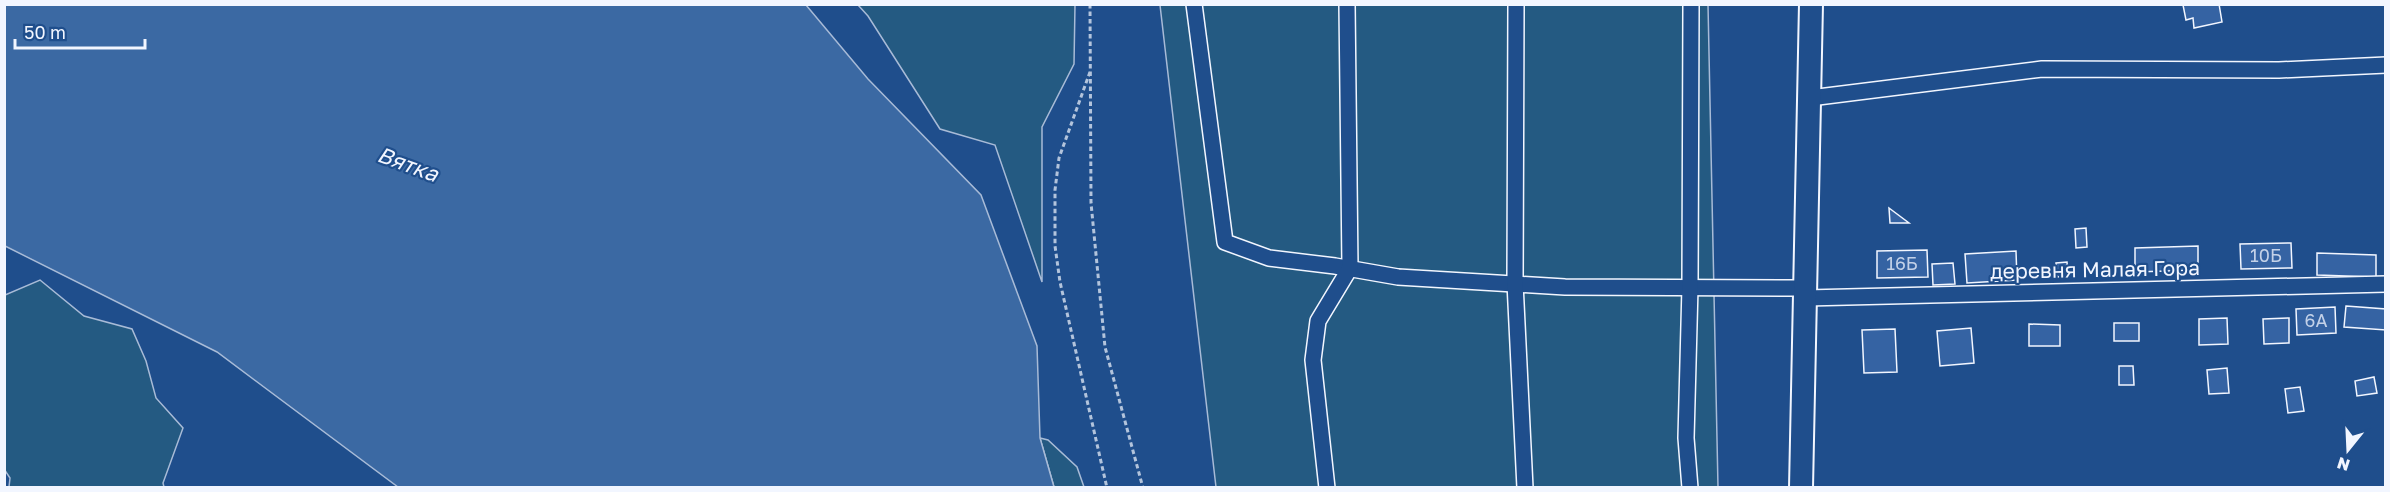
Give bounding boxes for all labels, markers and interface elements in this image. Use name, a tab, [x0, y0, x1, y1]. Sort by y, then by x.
scale bar	[15, 12, 146, 50]
text: 50 m	[24, 21, 66, 43]
water label: Вятка	[374, 140, 444, 187]
house number: 10Б	[2250, 244, 2282, 266]
house number: 16Б	[1886, 252, 1918, 274]
street label: деревня Малая Гора	[1990, 254, 2200, 284]
house number: 6А	[2305, 309, 2327, 331]
north arrow	[2318, 420, 2378, 480]
text: N	[2334, 453, 2352, 476]

